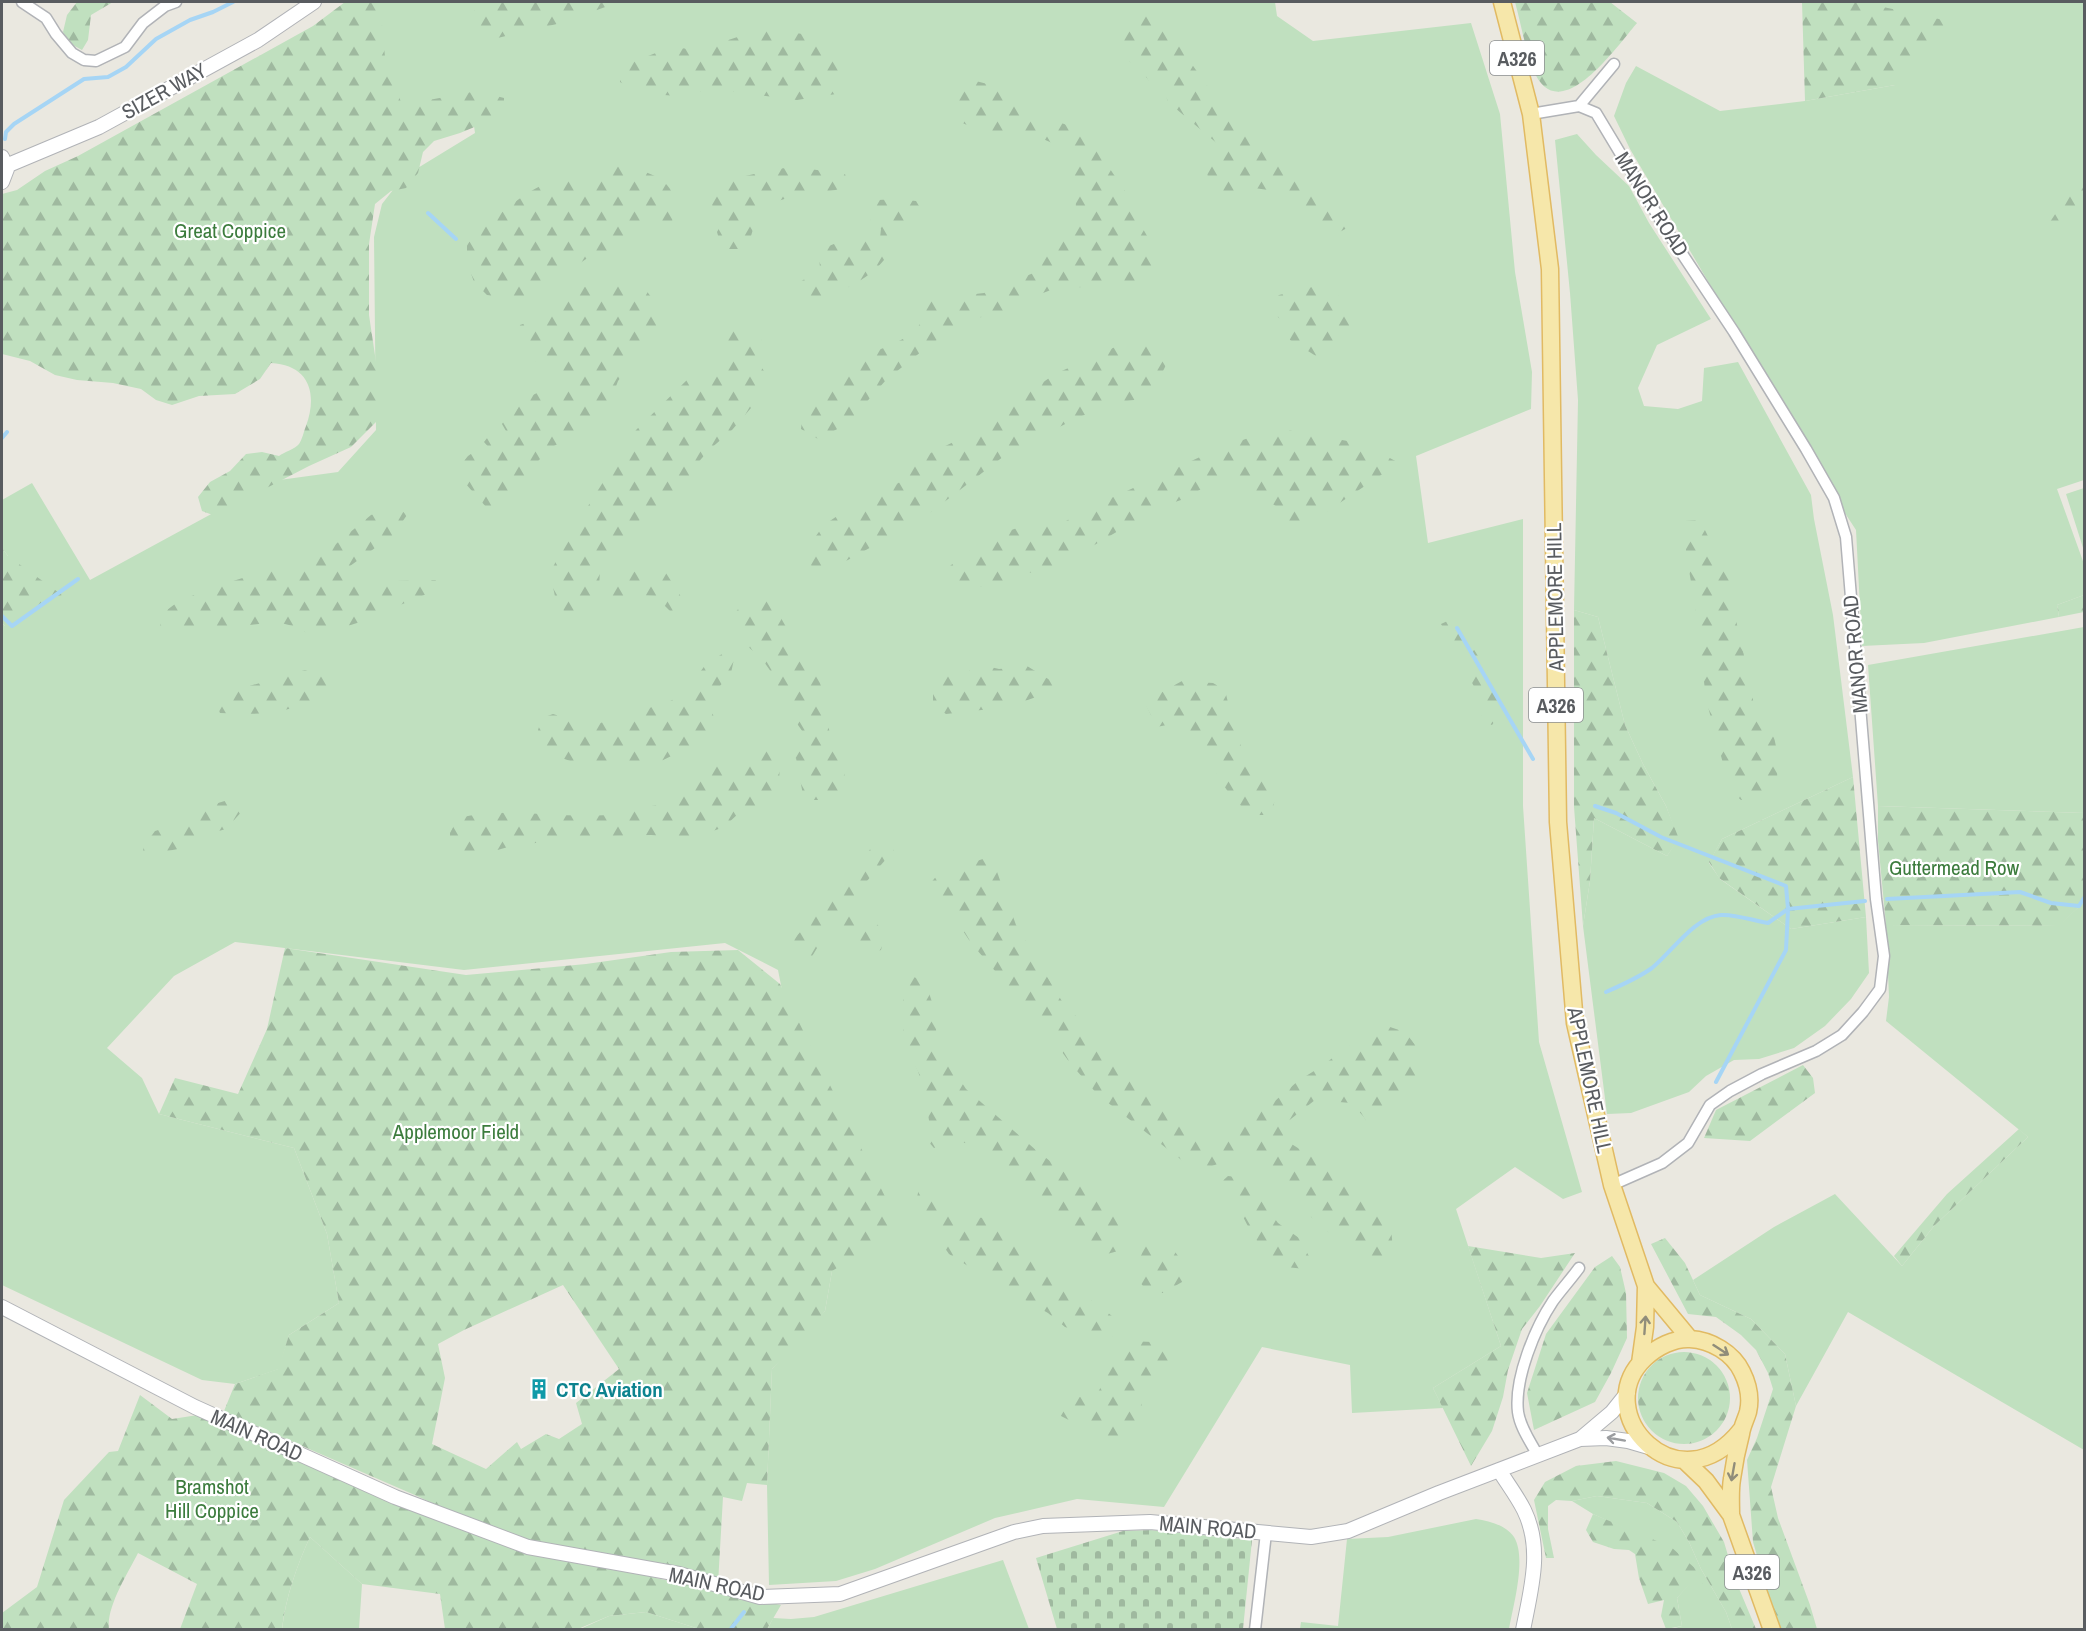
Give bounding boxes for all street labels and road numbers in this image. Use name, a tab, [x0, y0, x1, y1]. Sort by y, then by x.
road number: A326	[1490, 41, 1544, 75]
street label: SIZER WAY	[116, 56, 212, 126]
street label: MANOR ROAD	[1608, 146, 1696, 262]
street label: APPLEMORE HILL	[1539, 522, 1571, 672]
street label: MANOR ROAD	[1835, 594, 1875, 714]
road number: A326	[1529, 688, 1583, 722]
street label: APPLEMORE HILL	[1560, 1003, 1620, 1156]
street label: MAIN ROAD	[207, 1402, 307, 1468]
street label: MAIN ROAD	[1158, 1508, 1258, 1546]
road number: A326	[1725, 1555, 1779, 1589]
street label: MAIN ROAD	[666, 1560, 768, 1608]

